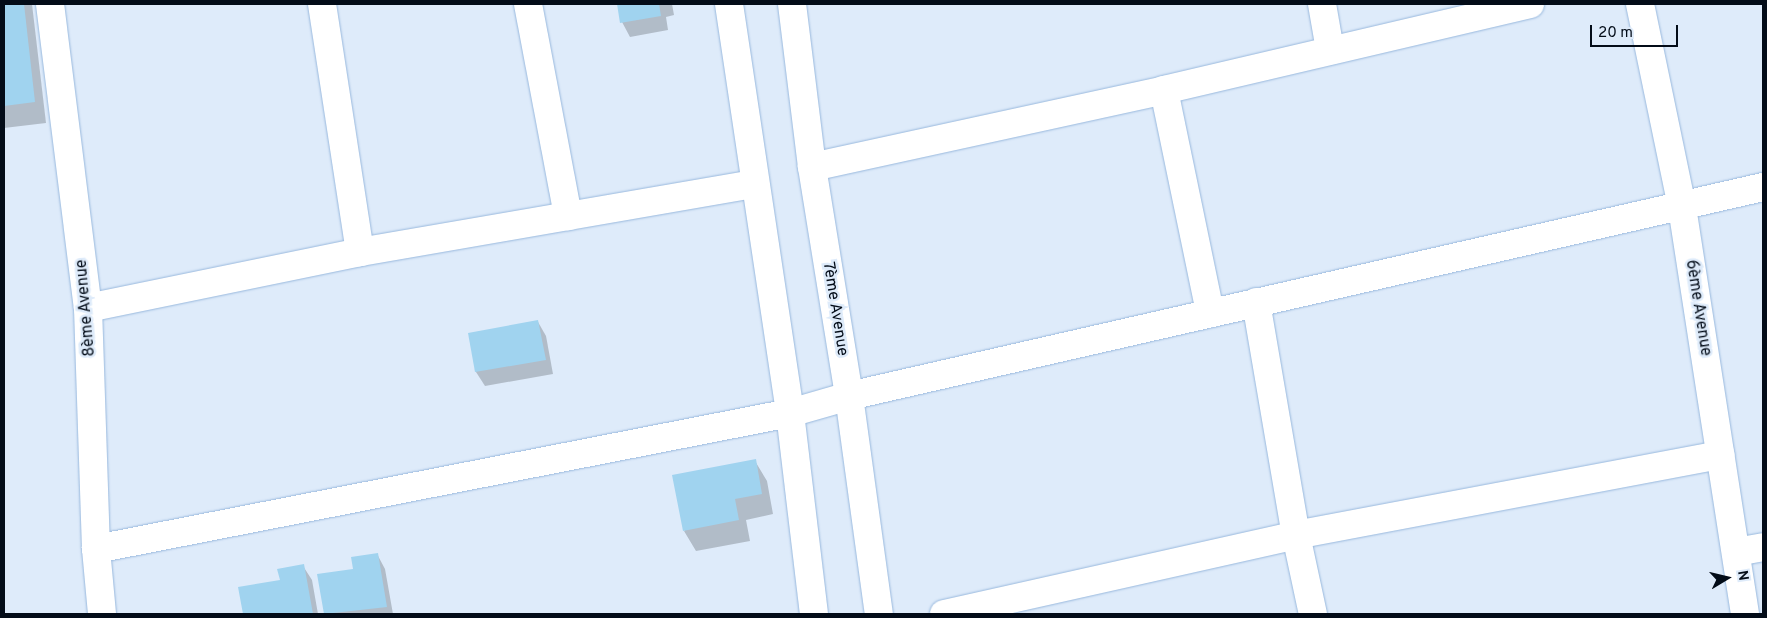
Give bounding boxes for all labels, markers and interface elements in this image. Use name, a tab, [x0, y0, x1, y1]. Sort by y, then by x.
scale bar	[1592, 15, 1680, 47]
text: 20 m	[1598, 24, 1633, 43]
street label: 8ème Avenue	[72, 258, 100, 358]
street label: 6ème Avenue	[1681, 258, 1715, 358]
street label: 7ème Avenue	[818, 260, 852, 358]
north arrow	[1702, 553, 1752, 603]
text: N	[1733, 569, 1751, 582]

